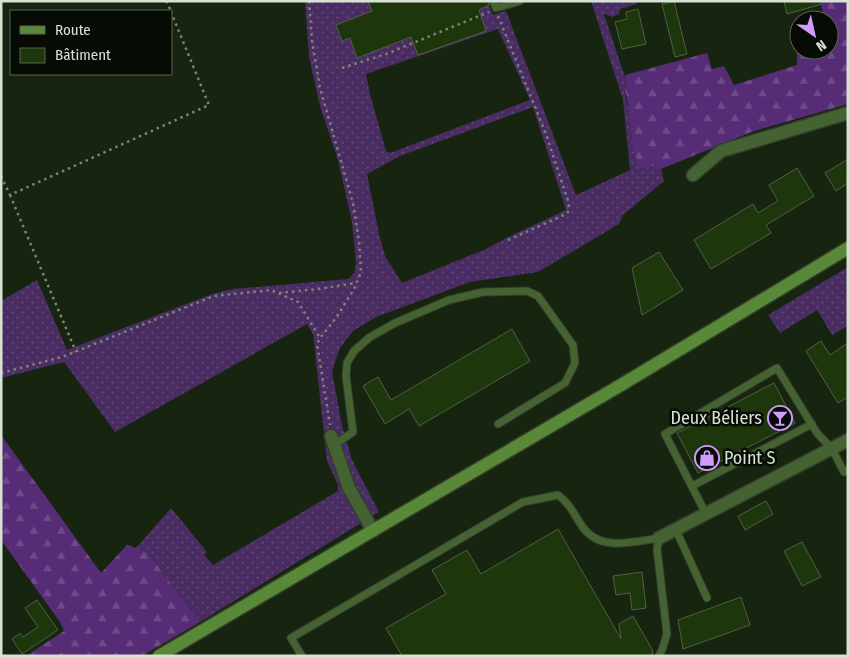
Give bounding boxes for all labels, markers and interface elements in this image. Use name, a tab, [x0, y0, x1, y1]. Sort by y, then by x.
legend	[10, 10, 172, 75]
north arrow	[789, 10, 839, 60]
text: Route	[55, 21, 91, 39]
text: N	[813, 36, 829, 55]
text: Bâtiment	[55, 46, 111, 64]
bar icon: Deux Béliers	[767, 405, 793, 431]
place label: Deux Béliers	[670, 407, 762, 429]
shop icon: Point S	[694, 445, 720, 471]
place label: Point S	[724, 447, 775, 469]

